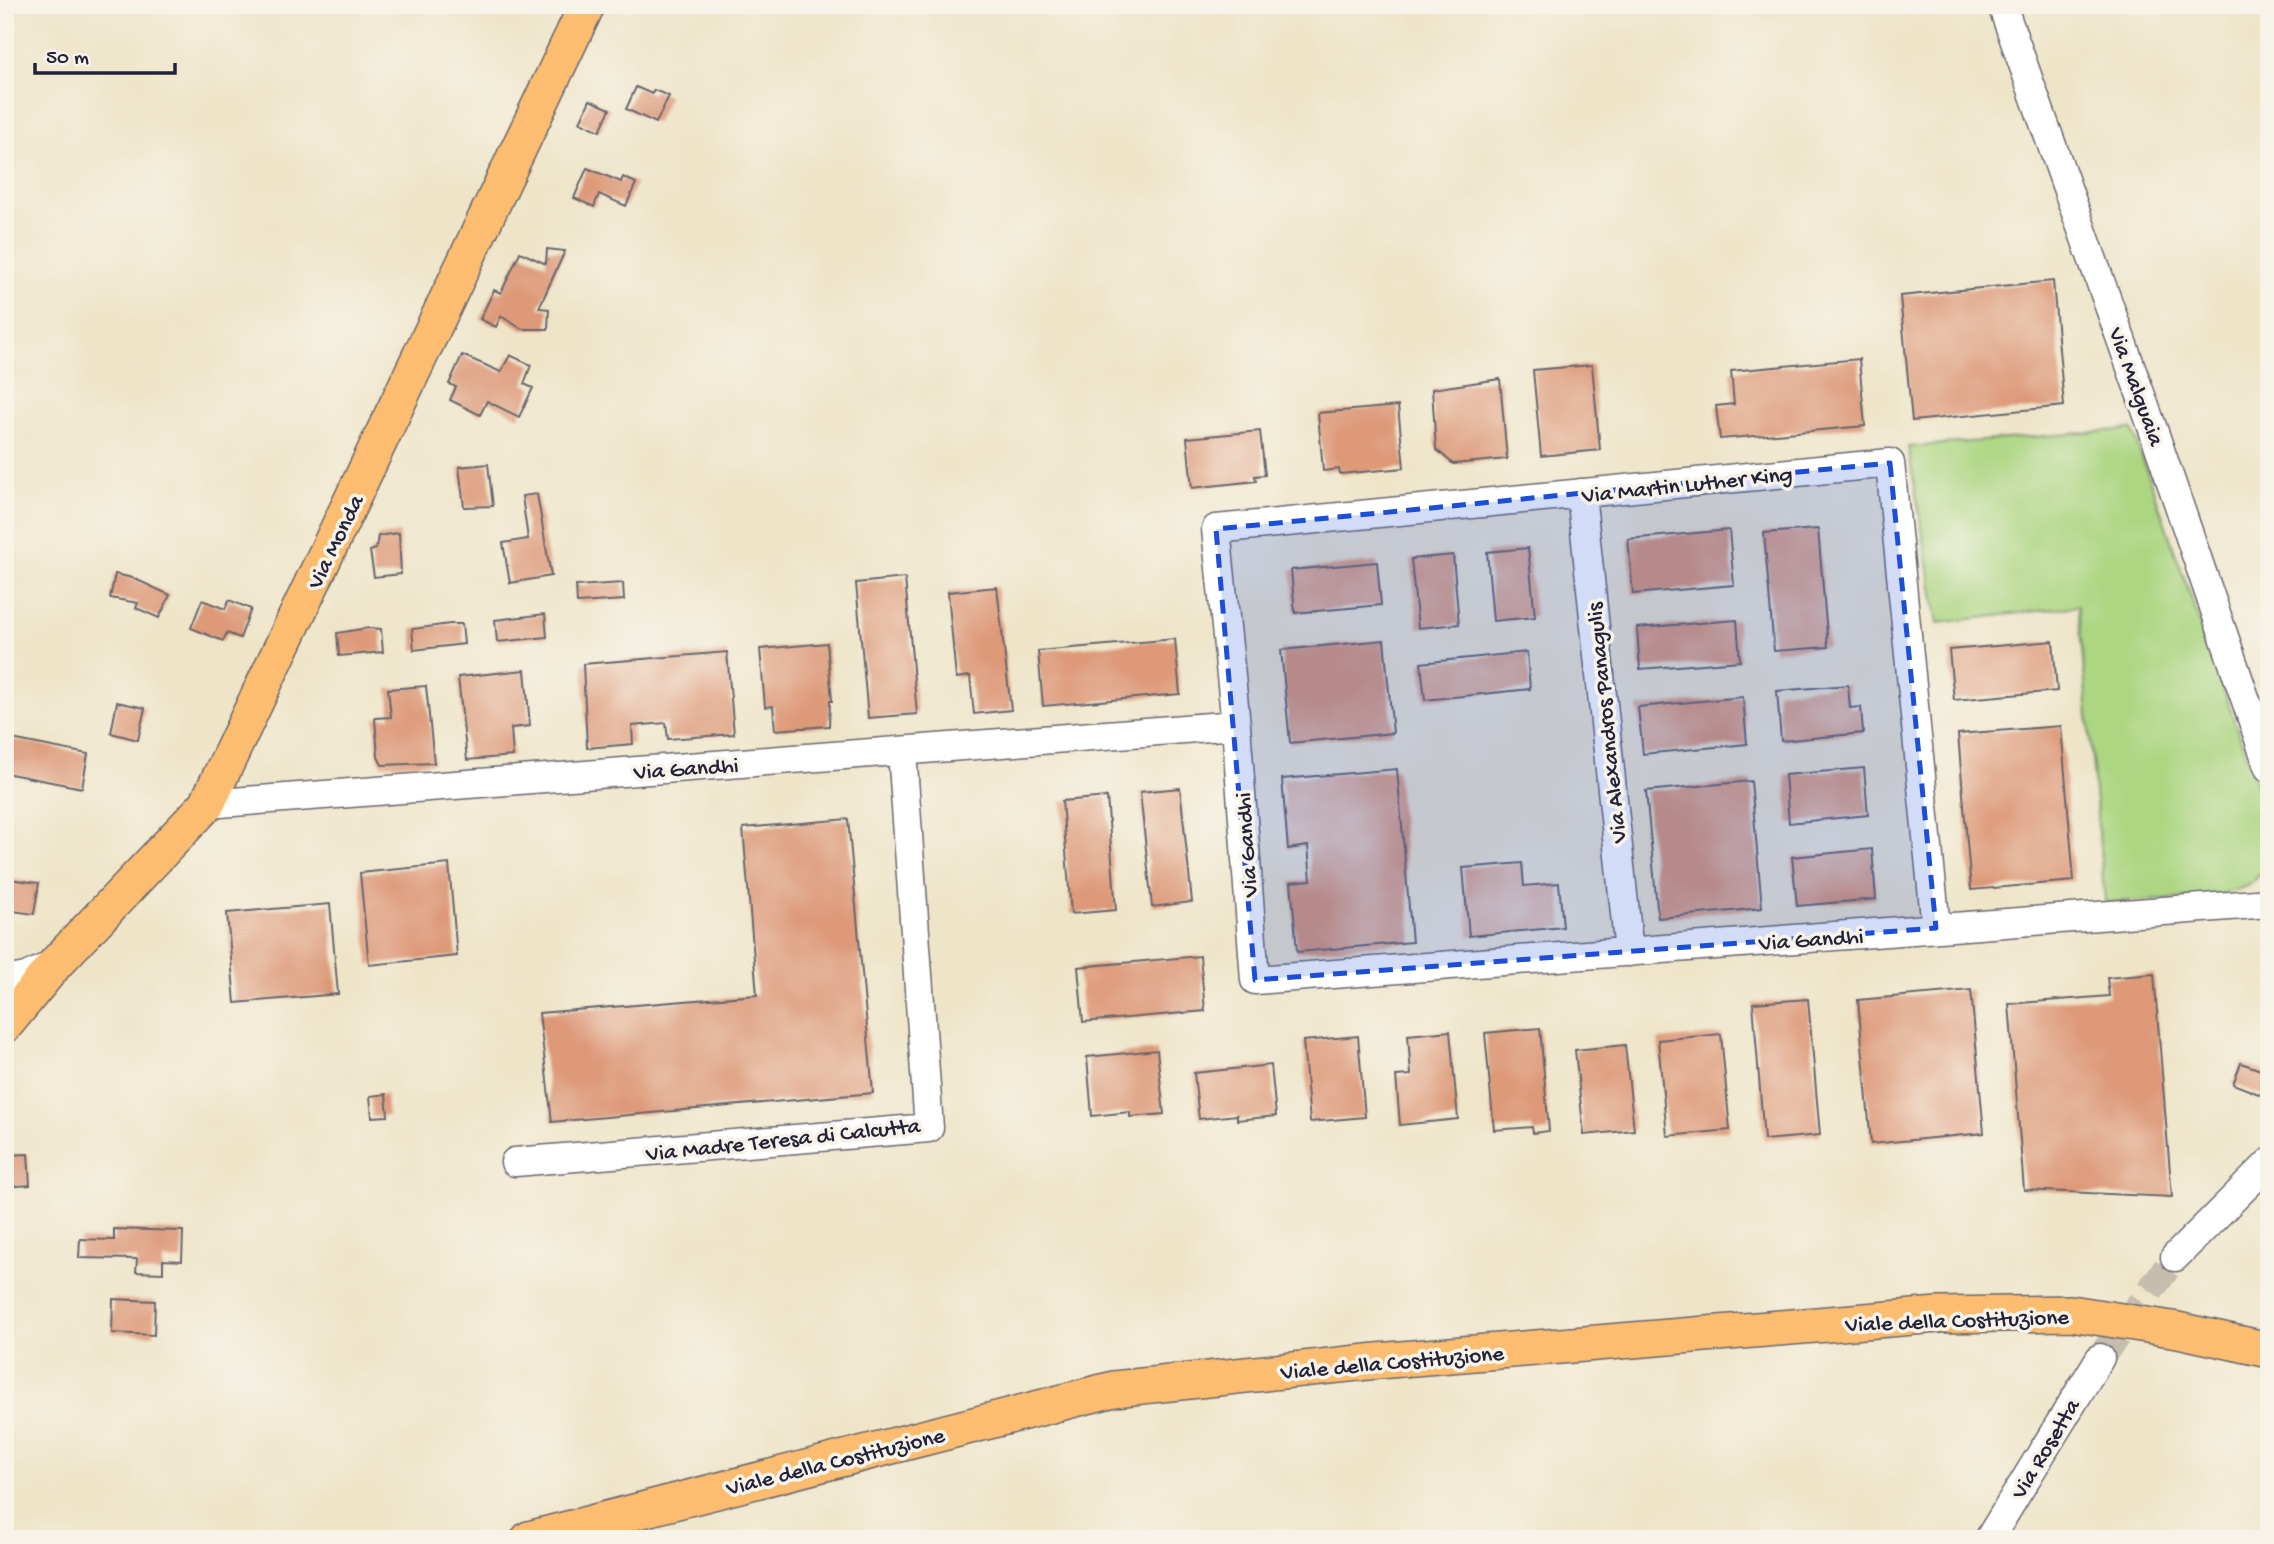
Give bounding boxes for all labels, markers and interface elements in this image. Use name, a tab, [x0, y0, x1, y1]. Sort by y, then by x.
scale bar	[35, 32, 175, 76]
text: 50 m	[46, 47, 89, 72]
street label: Via Malguaia	[2100, 323, 2169, 451]
street label: Via Martin Luther King	[1580, 462, 1794, 511]
street label: Via Monda	[302, 490, 372, 595]
street label: Via Alexandros Panagulis	[1582, 601, 1635, 845]
street label: Via Gandhi	[632, 753, 740, 788]
street label: Via Gandhi	[1231, 791, 1266, 899]
street label: Via Gandhi	[1757, 924, 1865, 959]
street label: Via Madre Teresa di Calcutta	[644, 1114, 923, 1169]
street label: Viale della Costituzione	[1844, 1305, 2071, 1340]
street label: Viale della Costituzione	[1279, 1341, 1506, 1388]
street label: Via Rosetta	[2006, 1394, 2088, 1506]
street label: Viale della Costituzione	[723, 1423, 949, 1504]

